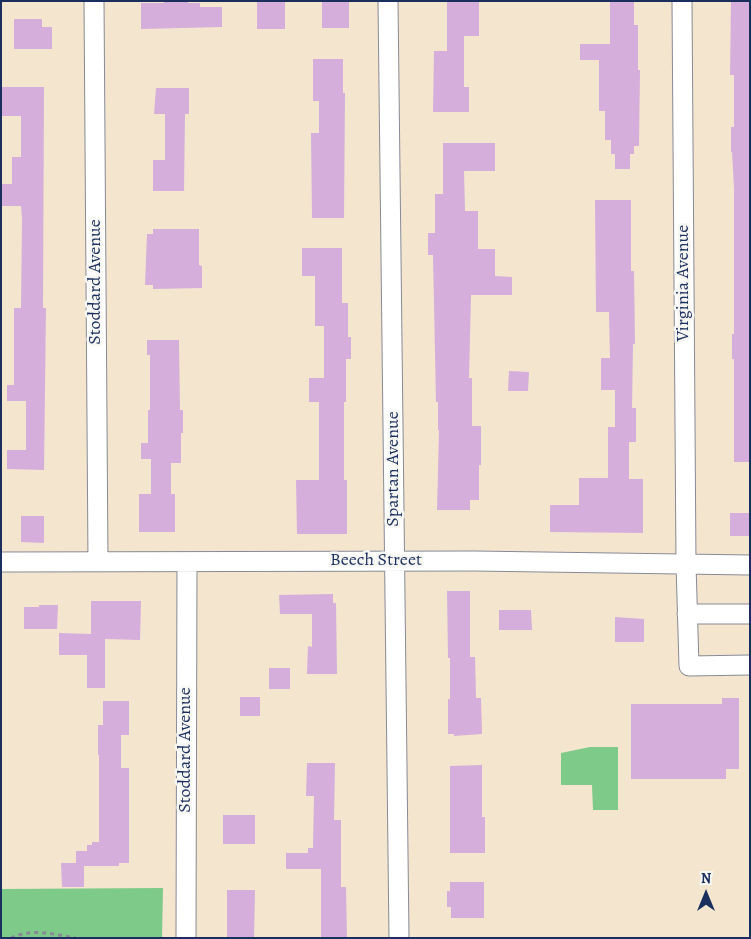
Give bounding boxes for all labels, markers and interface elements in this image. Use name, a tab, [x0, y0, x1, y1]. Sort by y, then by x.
street label: Stoddard Avenue	[85, 219, 107, 345]
street label: Virginia Avenue	[673, 225, 695, 341]
street label: Spartan Avenue	[383, 411, 405, 527]
street label: Beech Street	[330, 550, 422, 572]
street label: Stoddard Avenue	[175, 687, 197, 813]
north arrow	[681, 869, 731, 919]
text: N	[701, 869, 711, 888]

